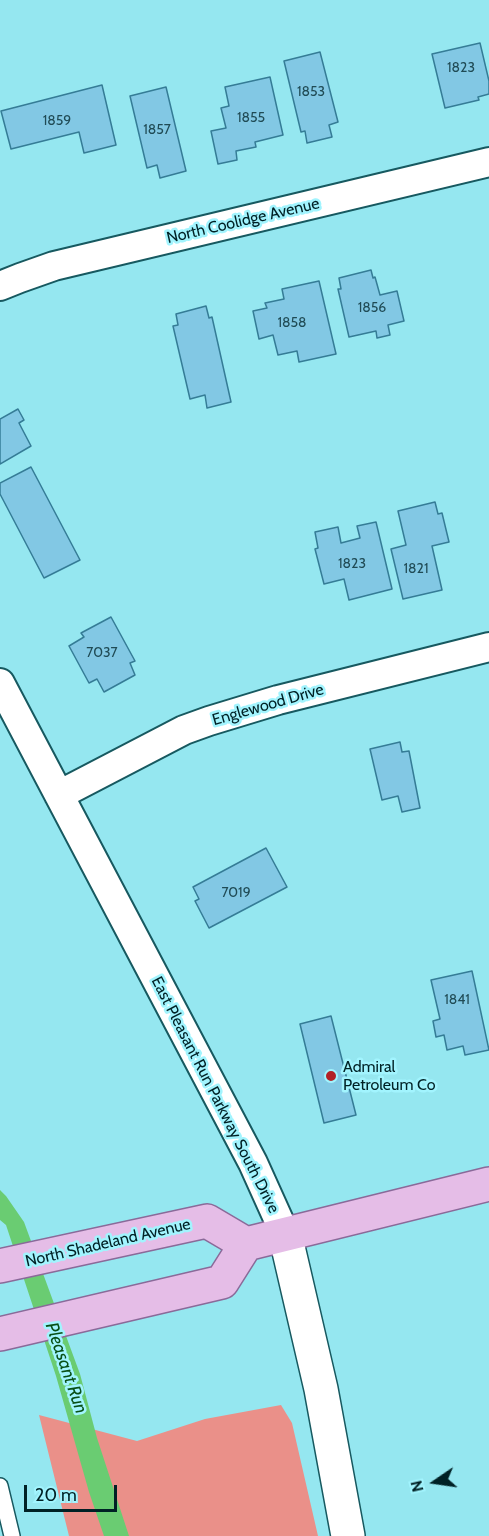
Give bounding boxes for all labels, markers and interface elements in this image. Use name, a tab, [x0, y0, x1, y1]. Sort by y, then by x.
house number: 1823	[447, 60, 475, 76]
house number: 1853	[297, 84, 325, 100]
house number: 1855	[237, 110, 265, 126]
house number: 1859	[43, 113, 71, 129]
house number: 1857	[143, 122, 171, 138]
street label: North Coolidge Avenue	[165, 194, 321, 248]
house number: 1856	[358, 300, 386, 316]
house number: 1858	[277, 315, 307, 331]
house number: 1823	[338, 556, 366, 572]
house number: 1821	[404, 561, 428, 577]
house number: 7037	[86, 645, 118, 661]
street label: Englewood Drive	[210, 680, 326, 730]
house number: 7019	[221, 885, 251, 901]
street label: East Pleasant Run Parkway South Drive	[147, 974, 283, 1216]
house number: 1841	[444, 992, 470, 1008]
place label: Admiral Petroleum Co	[343, 1057, 436, 1095]
marker: Admiral Petroleum Co	[324, 1069, 338, 1083]
street label: North Shadeland Avenue	[24, 1215, 192, 1271]
water label: Pleasant Run	[40, 1320, 92, 1416]
north arrow	[405, 1452, 465, 1512]
scale bar	[27, 1473, 120, 1511]
text: N	[406, 1479, 428, 1494]
text: 20 m	[35, 1484, 77, 1506]

